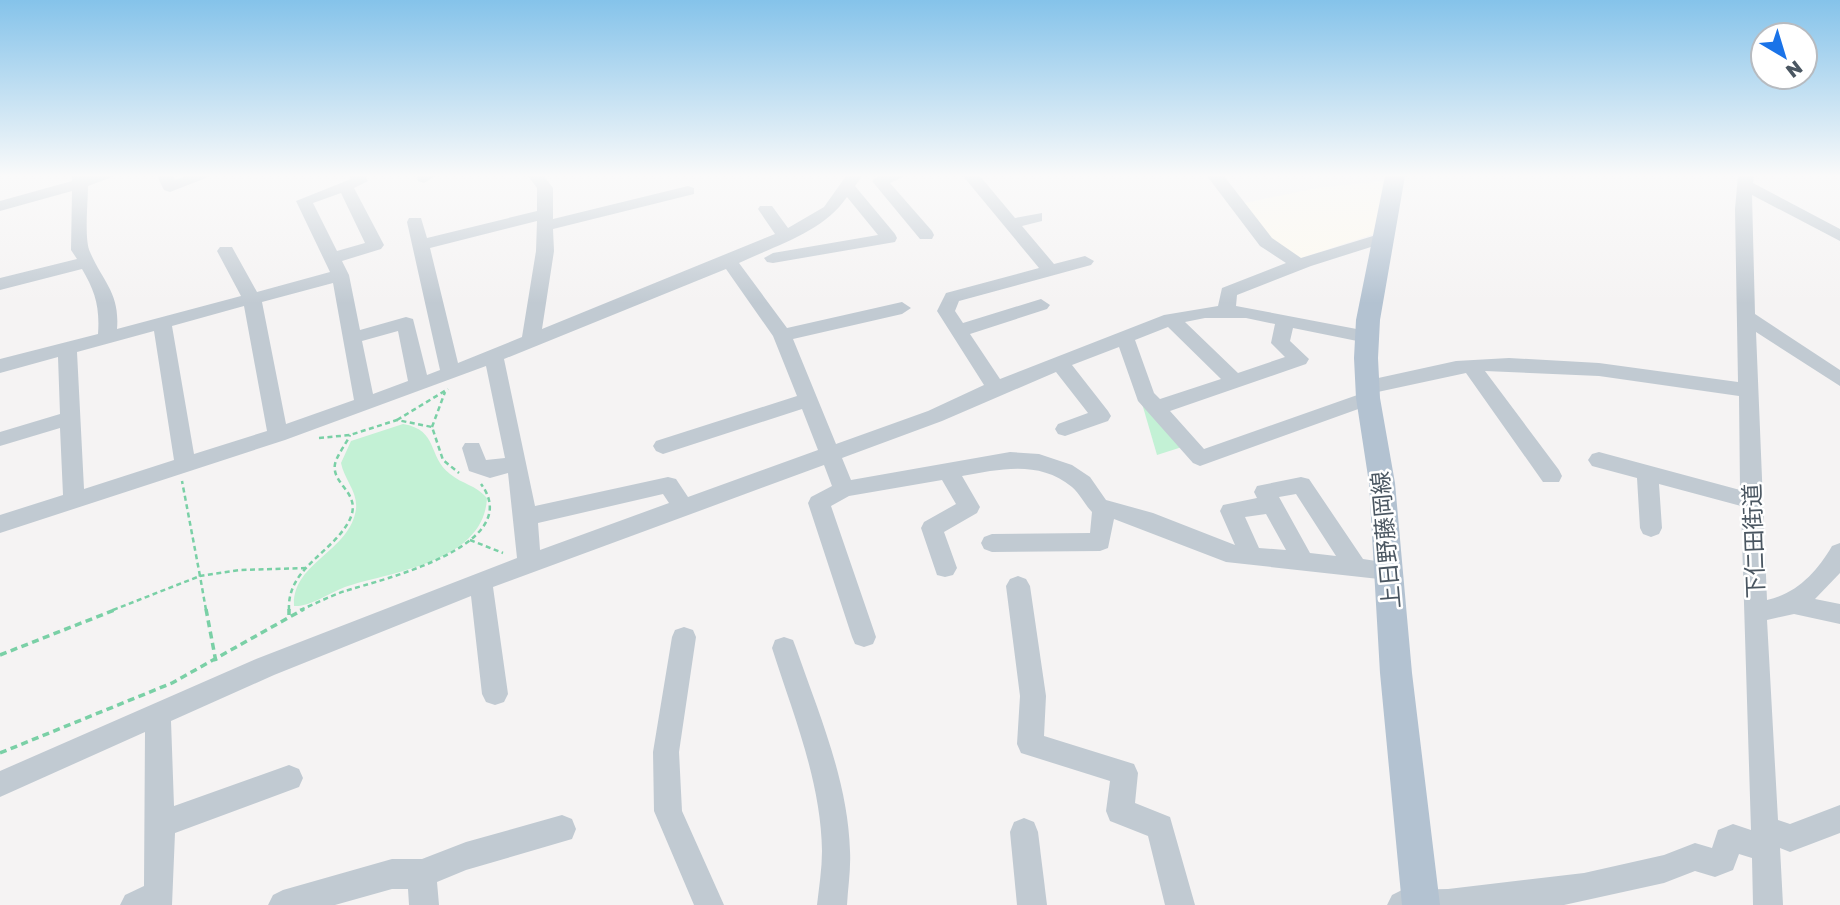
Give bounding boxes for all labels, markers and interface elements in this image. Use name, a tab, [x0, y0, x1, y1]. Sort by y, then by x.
north arrow	[1749, 21, 1819, 91]
text: N	[1782, 56, 1808, 83]
street label: 上日野藤岡線	[1365, 470, 1405, 610]
street label: 下仁田街道	[1737, 483, 1769, 599]

